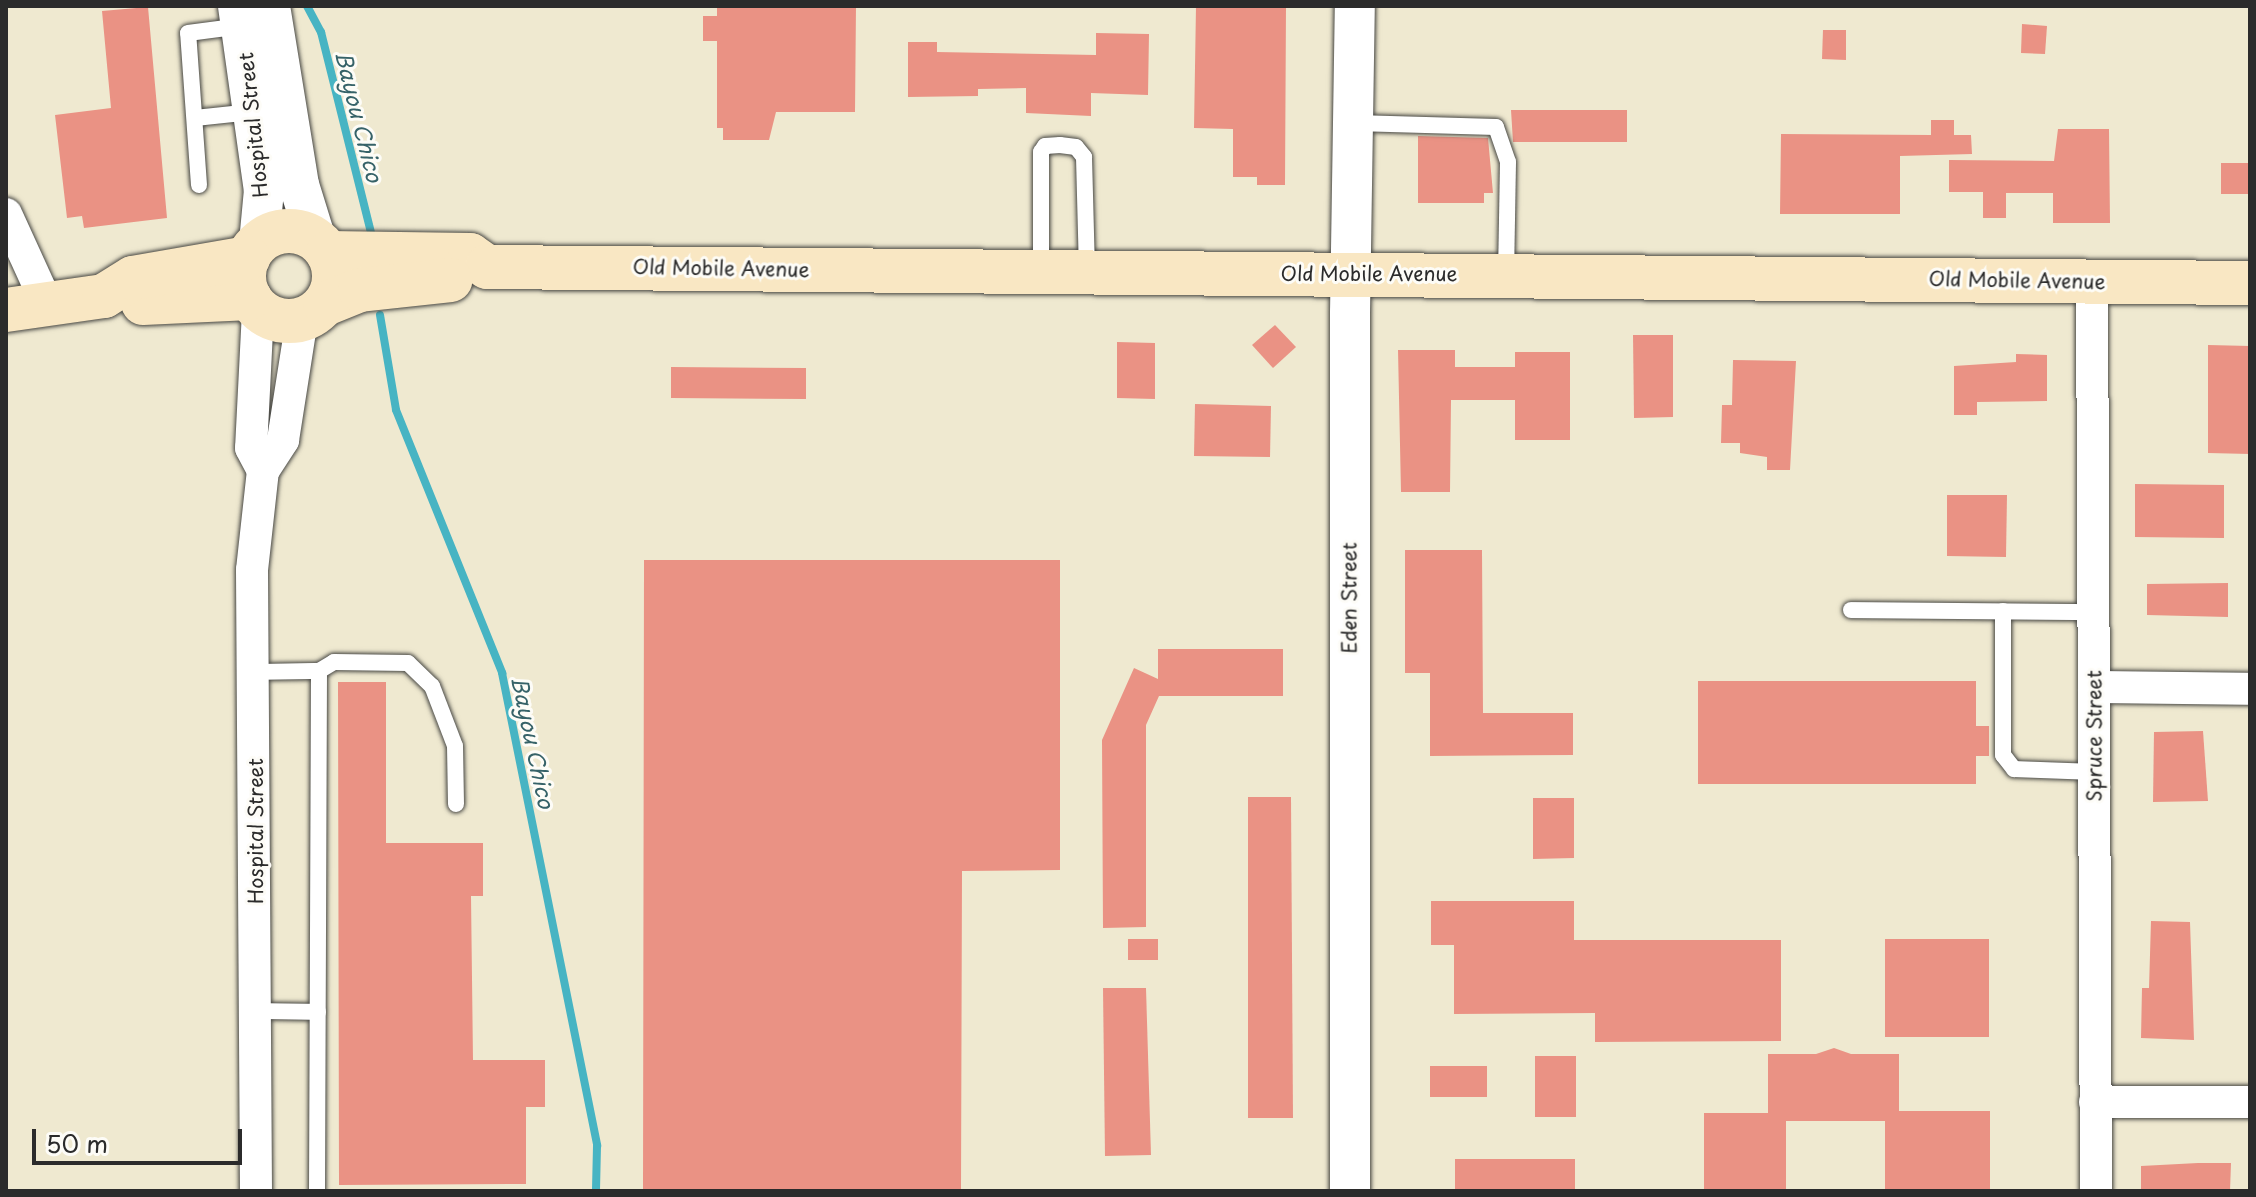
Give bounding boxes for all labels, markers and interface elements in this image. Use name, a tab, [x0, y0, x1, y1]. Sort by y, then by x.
water label: Bayou Chico	[331, 47, 389, 185]
street label: Hospital Street	[233, 51, 273, 199]
street label: Old Mobile Avenue	[631, 254, 811, 282]
street label: Old Mobile Avenue	[1279, 261, 1459, 285]
street label: Old Mobile Avenue	[1927, 266, 2107, 294]
street label: Eden Street	[1337, 542, 1361, 654]
street label: Spruce Street	[2082, 670, 2106, 802]
water label: Bayou Chico	[507, 673, 561, 811]
street label: Hospital Street	[243, 758, 267, 904]
scale bar	[36, 1113, 246, 1163]
text: 50 m	[46, 1125, 108, 1161]

